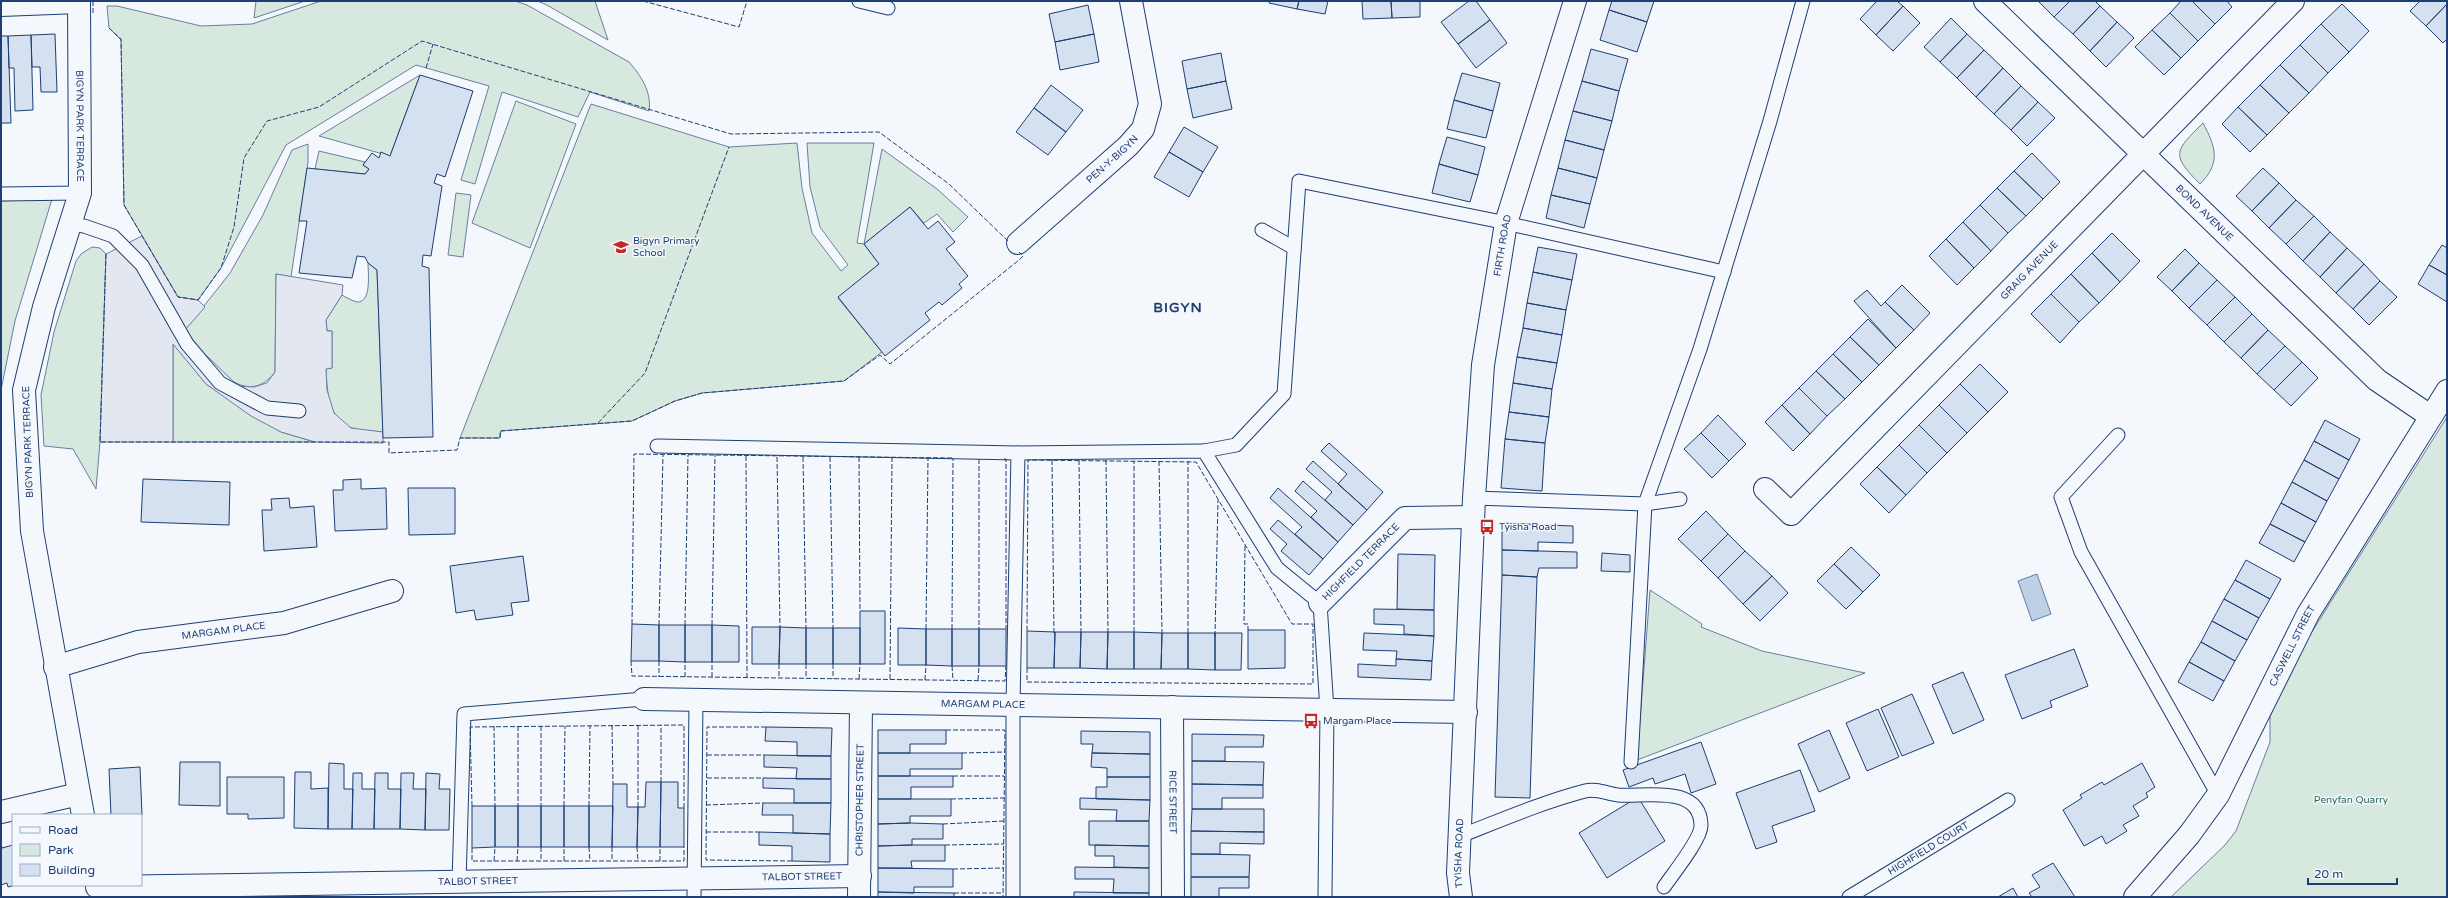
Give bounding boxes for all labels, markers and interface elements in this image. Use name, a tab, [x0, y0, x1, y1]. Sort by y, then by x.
street label: BIGYN PARK TERRACE	[73, 70, 86, 182]
street label: PEN-Y-BIGYN	[1084, 133, 1141, 186]
street label: BOND AVENUE	[2173, 182, 2236, 244]
street label: FIRTH ROAD	[1491, 213, 1514, 277]
place label: Bigyn Primary School	[633, 235, 700, 259]
school or university icon: Bigyn Primary School	[612, 238, 630, 256]
street label: GRAIG AVENUE	[1998, 238, 2061, 302]
district label: BIGYN	[1153, 299, 1203, 316]
street label: BIGYN PARK TERRACE	[20, 386, 36, 498]
bus stop icon: Tyisha Road	[1478, 518, 1496, 536]
street label: HIGHFIELD TERRACE	[1320, 521, 1402, 603]
place label: Tyisha Road	[1499, 521, 1556, 533]
street label: CASWELL STREET	[2267, 603, 2318, 689]
street label: MARGAM PLACE	[181, 619, 266, 642]
street label: MARGAM PLACE	[941, 698, 1025, 711]
bus stop icon: Margam Place	[1302, 712, 1320, 730]
place label: Margam Place	[1323, 715, 1392, 727]
street label: CHRISTOPHER STREET	[853, 744, 867, 856]
street label: RICE STREET	[1166, 770, 1179, 834]
park label: Penyfan Quarry	[2314, 794, 2389, 806]
legend	[12, 814, 142, 886]
street label: TYISHA ROAD	[1452, 818, 1466, 889]
street label: HIGHFIELD COURT	[1886, 819, 1971, 878]
text: Road	[48, 823, 78, 837]
text: Park	[48, 843, 74, 857]
scale bar	[2308, 860, 2397, 886]
text: Building	[48, 863, 95, 877]
text: 20 m	[2314, 867, 2343, 881]
street label: TALBOT STREET	[762, 870, 842, 883]
street label: TALBOT STREET	[438, 875, 518, 888]

